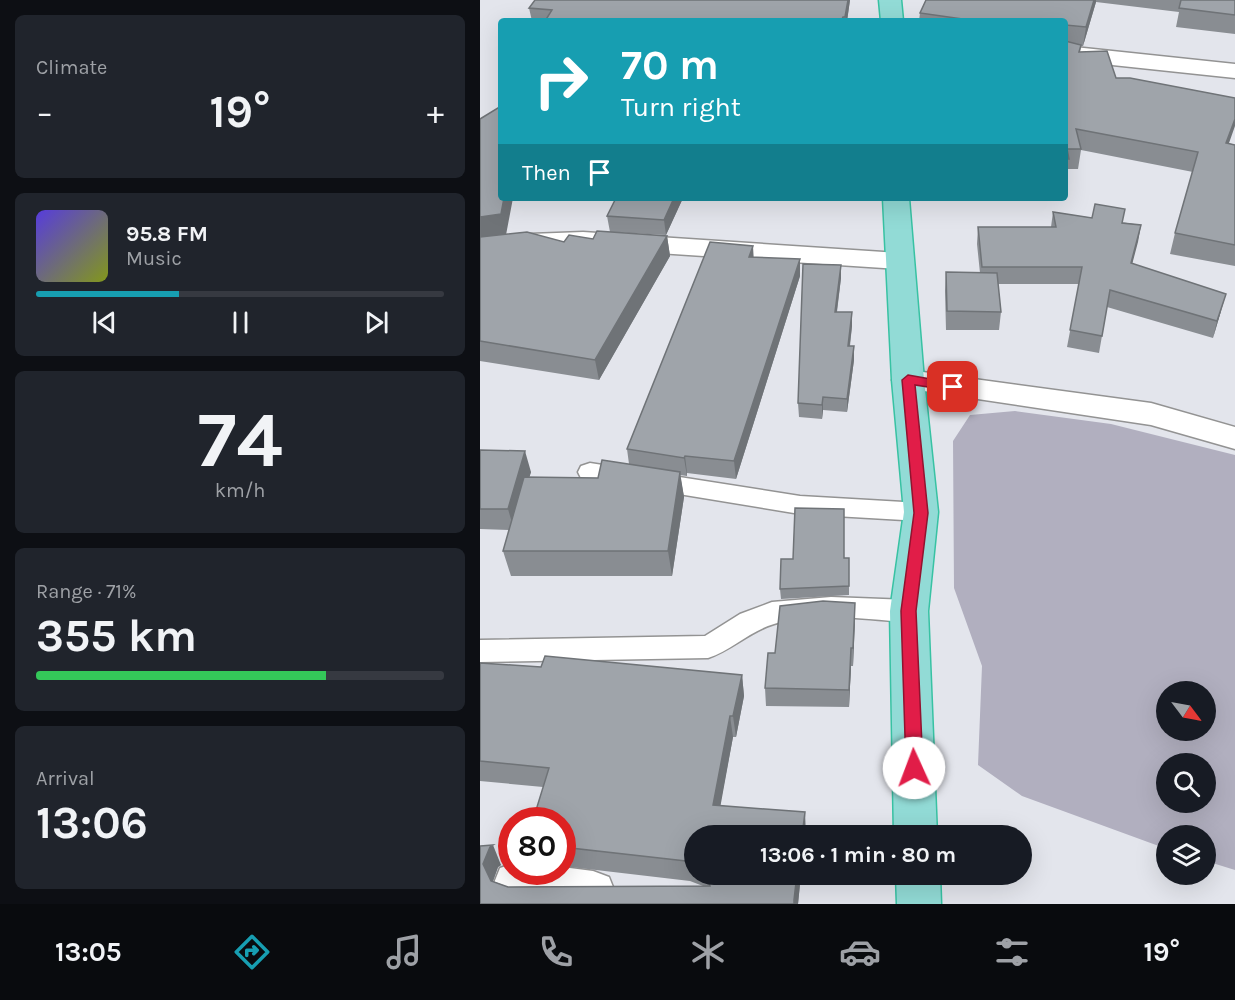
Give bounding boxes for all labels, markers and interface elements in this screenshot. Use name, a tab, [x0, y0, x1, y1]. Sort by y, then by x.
text: 70 m	[621, 40, 719, 90]
icon: right	[522, 42, 600, 120]
text: Climate	[36, 56, 107, 79]
text: 19°	[210, 86, 270, 138]
text: Turn right	[621, 91, 741, 123]
text: −	[36, 93, 53, 131]
text: +	[427, 93, 444, 131]
icon: arrive	[583, 156, 616, 189]
text: Then	[522, 160, 571, 186]
text: 95.8 FM	[126, 221, 208, 247]
text: Music	[126, 247, 182, 270]
icon: previous	[88, 306, 121, 339]
icon: pause	[224, 306, 257, 339]
icon: next	[360, 306, 393, 339]
pin	[927, 361, 978, 412]
icon: arrive	[936, 370, 969, 403]
text: 74	[197, 394, 283, 486]
text: km/h	[215, 479, 265, 502]
text: Range · 71%	[36, 580, 136, 603]
text: 355 km	[36, 610, 197, 662]
north arrow	[1156, 681, 1216, 741]
map controls	[1156, 681, 1216, 885]
position arrow	[882, 736, 946, 800]
button: search	[1156, 753, 1216, 813]
text: Arrival	[36, 767, 95, 790]
text: 13:06	[36, 797, 148, 849]
speed limit sign: 80	[498, 807, 576, 885]
button: layers	[1156, 825, 1216, 885]
text: 13:06 · 1 min · 80 m	[760, 842, 956, 868]
icon: directions	[231, 931, 273, 973]
icon: music	[383, 931, 425, 973]
icon: phone	[535, 931, 577, 973]
icon: climate	[687, 931, 729, 973]
icon: car	[839, 931, 881, 973]
icon: filters	[991, 931, 1033, 973]
text: 13:05	[55, 936, 121, 968]
text: 19°	[1143, 936, 1180, 968]

